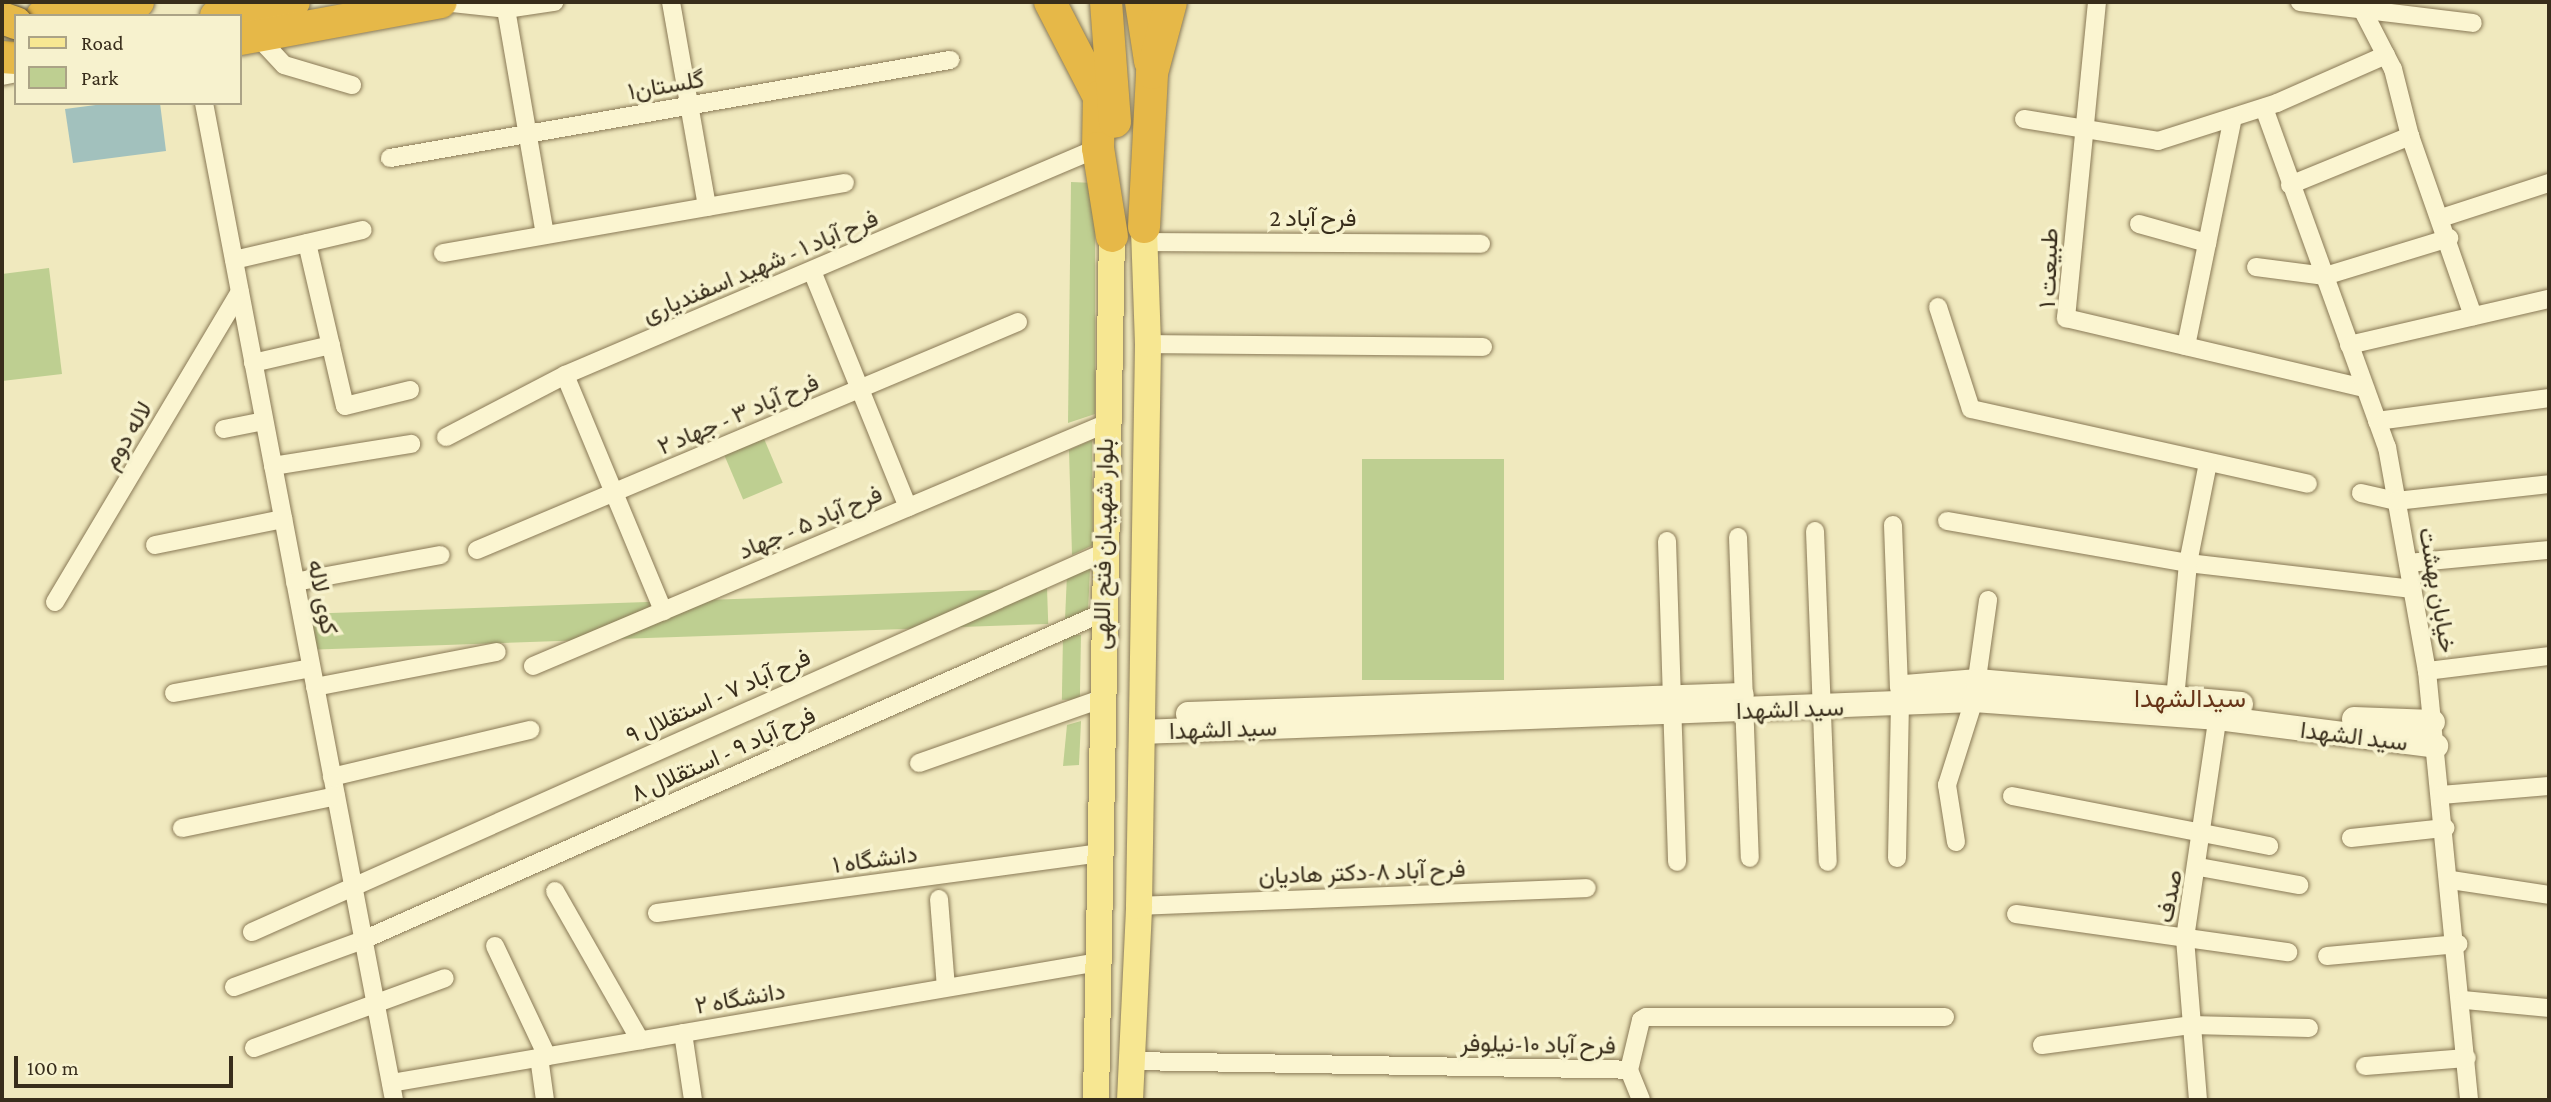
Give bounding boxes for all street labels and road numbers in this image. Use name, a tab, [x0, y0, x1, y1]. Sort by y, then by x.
street label: گلستان۱	[625, 64, 707, 106]
street label: فرح آباد ۱ - شهید اسفندیاری	[638, 203, 882, 329]
street label: فرح آباد 2	[1269, 204, 1357, 232]
street label: طبیعت ۱	[2032, 227, 2064, 309]
street label: فرح آباد ۳ - جهاد ۲	[653, 367, 823, 461]
street label: لاله دوم	[96, 396, 158, 474]
street label: بلوار شهیدان فتح اللهی	[1087, 438, 1119, 650]
street label: فرح آباد ۵ - جهاد	[734, 479, 886, 565]
street label: خیابان بهشت	[2413, 525, 2463, 655]
street label: کوی لاله	[302, 557, 344, 637]
street label: فرح آباد ۷ - استقلال ۹	[621, 642, 815, 750]
street label: سید الشهدا	[1736, 693, 1844, 725]
street label: فرح آباد ۹ - استقلال ۸	[626, 700, 820, 808]
street label: سید الشهدا	[1169, 713, 1277, 745]
street label: سید الشهدا	[2299, 715, 2409, 757]
street label: دانشگاه ۱	[831, 839, 919, 879]
street label: فرح آباد ۸-دکتر هادیان	[1258, 854, 1466, 890]
street label: صدف	[2150, 867, 2188, 925]
street label: دانشگاه ۲	[693, 976, 787, 1020]
street label: فرح آباد ۱۰-نیلوفر	[1460, 1028, 1616, 1060]

